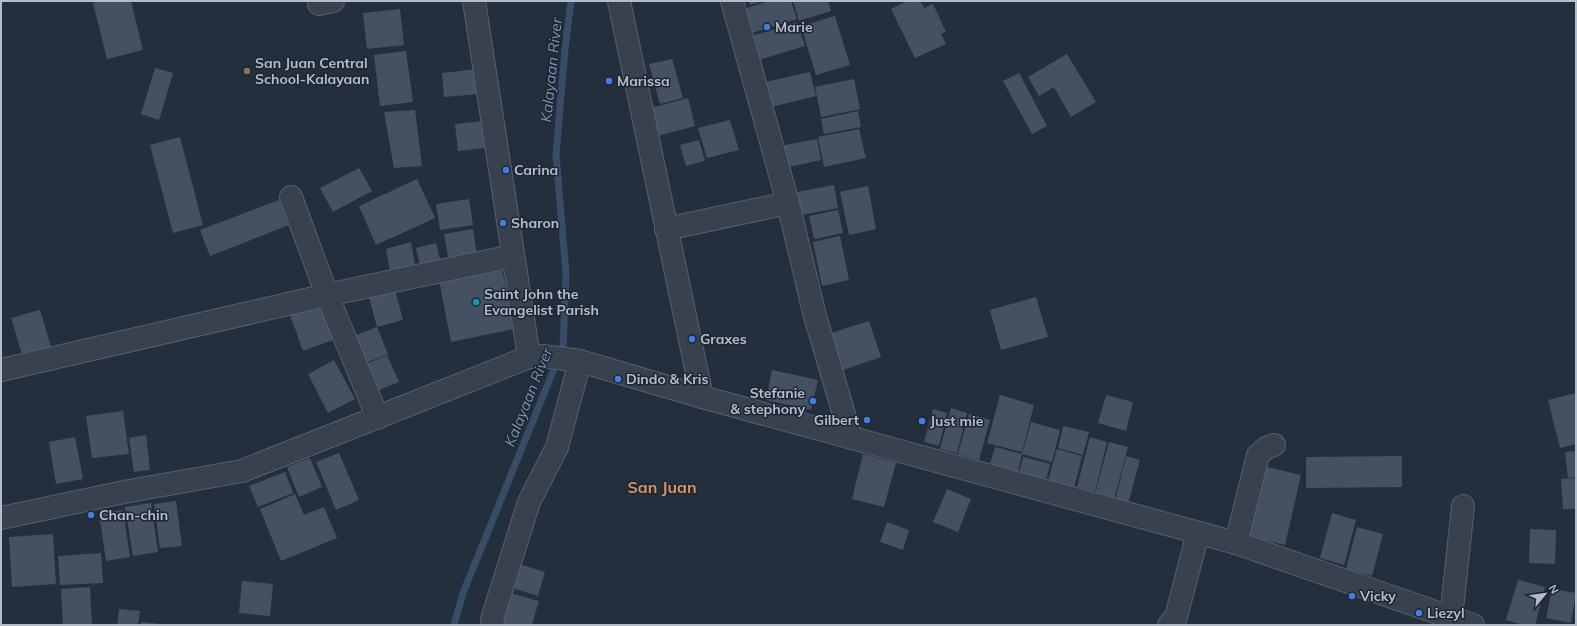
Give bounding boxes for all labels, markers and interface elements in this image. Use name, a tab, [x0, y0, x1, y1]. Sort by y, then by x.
water label: Kalayaan River	[536, 16, 566, 123]
place label: Marie	[775, 18, 813, 36]
marker: Marie	[762, 22, 772, 32]
place label: San Juan Central School-Kalayaan	[255, 54, 369, 88]
marker: San Juan Central School-Kalayaan	[242, 66, 252, 76]
place label: Marissa	[617, 72, 670, 90]
marker: Marissa	[604, 76, 614, 86]
place label: Carina	[514, 161, 558, 179]
marker: Carina	[501, 165, 511, 175]
place label: Sharon	[511, 214, 559, 232]
marker: Sharon	[498, 218, 508, 228]
place label: Saint John the Evangelist Parish	[484, 285, 599, 319]
marker: Saint John the Evangelist Parish	[471, 297, 481, 307]
place label: Graxes	[700, 330, 747, 348]
marker: Graxes	[687, 334, 697, 344]
water label: Kalayaan River	[500, 344, 557, 449]
place label: Dindo & Kris	[626, 370, 709, 388]
marker: Dindo & Kris	[613, 374, 623, 384]
place label: Stefanie & stephony	[730, 384, 805, 418]
marker: Stefanie & stephony	[808, 396, 818, 406]
place label: Gilbert	[814, 411, 860, 429]
place label: Just mie	[930, 412, 984, 430]
marker: Gilbert	[862, 415, 872, 425]
marker: Just mie	[917, 416, 927, 426]
district label: San Juan	[627, 477, 697, 497]
place label: Chan-chin	[99, 506, 168, 524]
marker: Chan-chin	[86, 510, 96, 520]
north arrow	[1525, 574, 1565, 614]
text: N	[1546, 582, 1562, 596]
place label: Vicky	[1359, 587, 1396, 605]
marker: Vicky	[1347, 591, 1357, 601]
place label: Liezyl	[1427, 604, 1465, 622]
marker: Liezyl	[1414, 608, 1424, 618]

